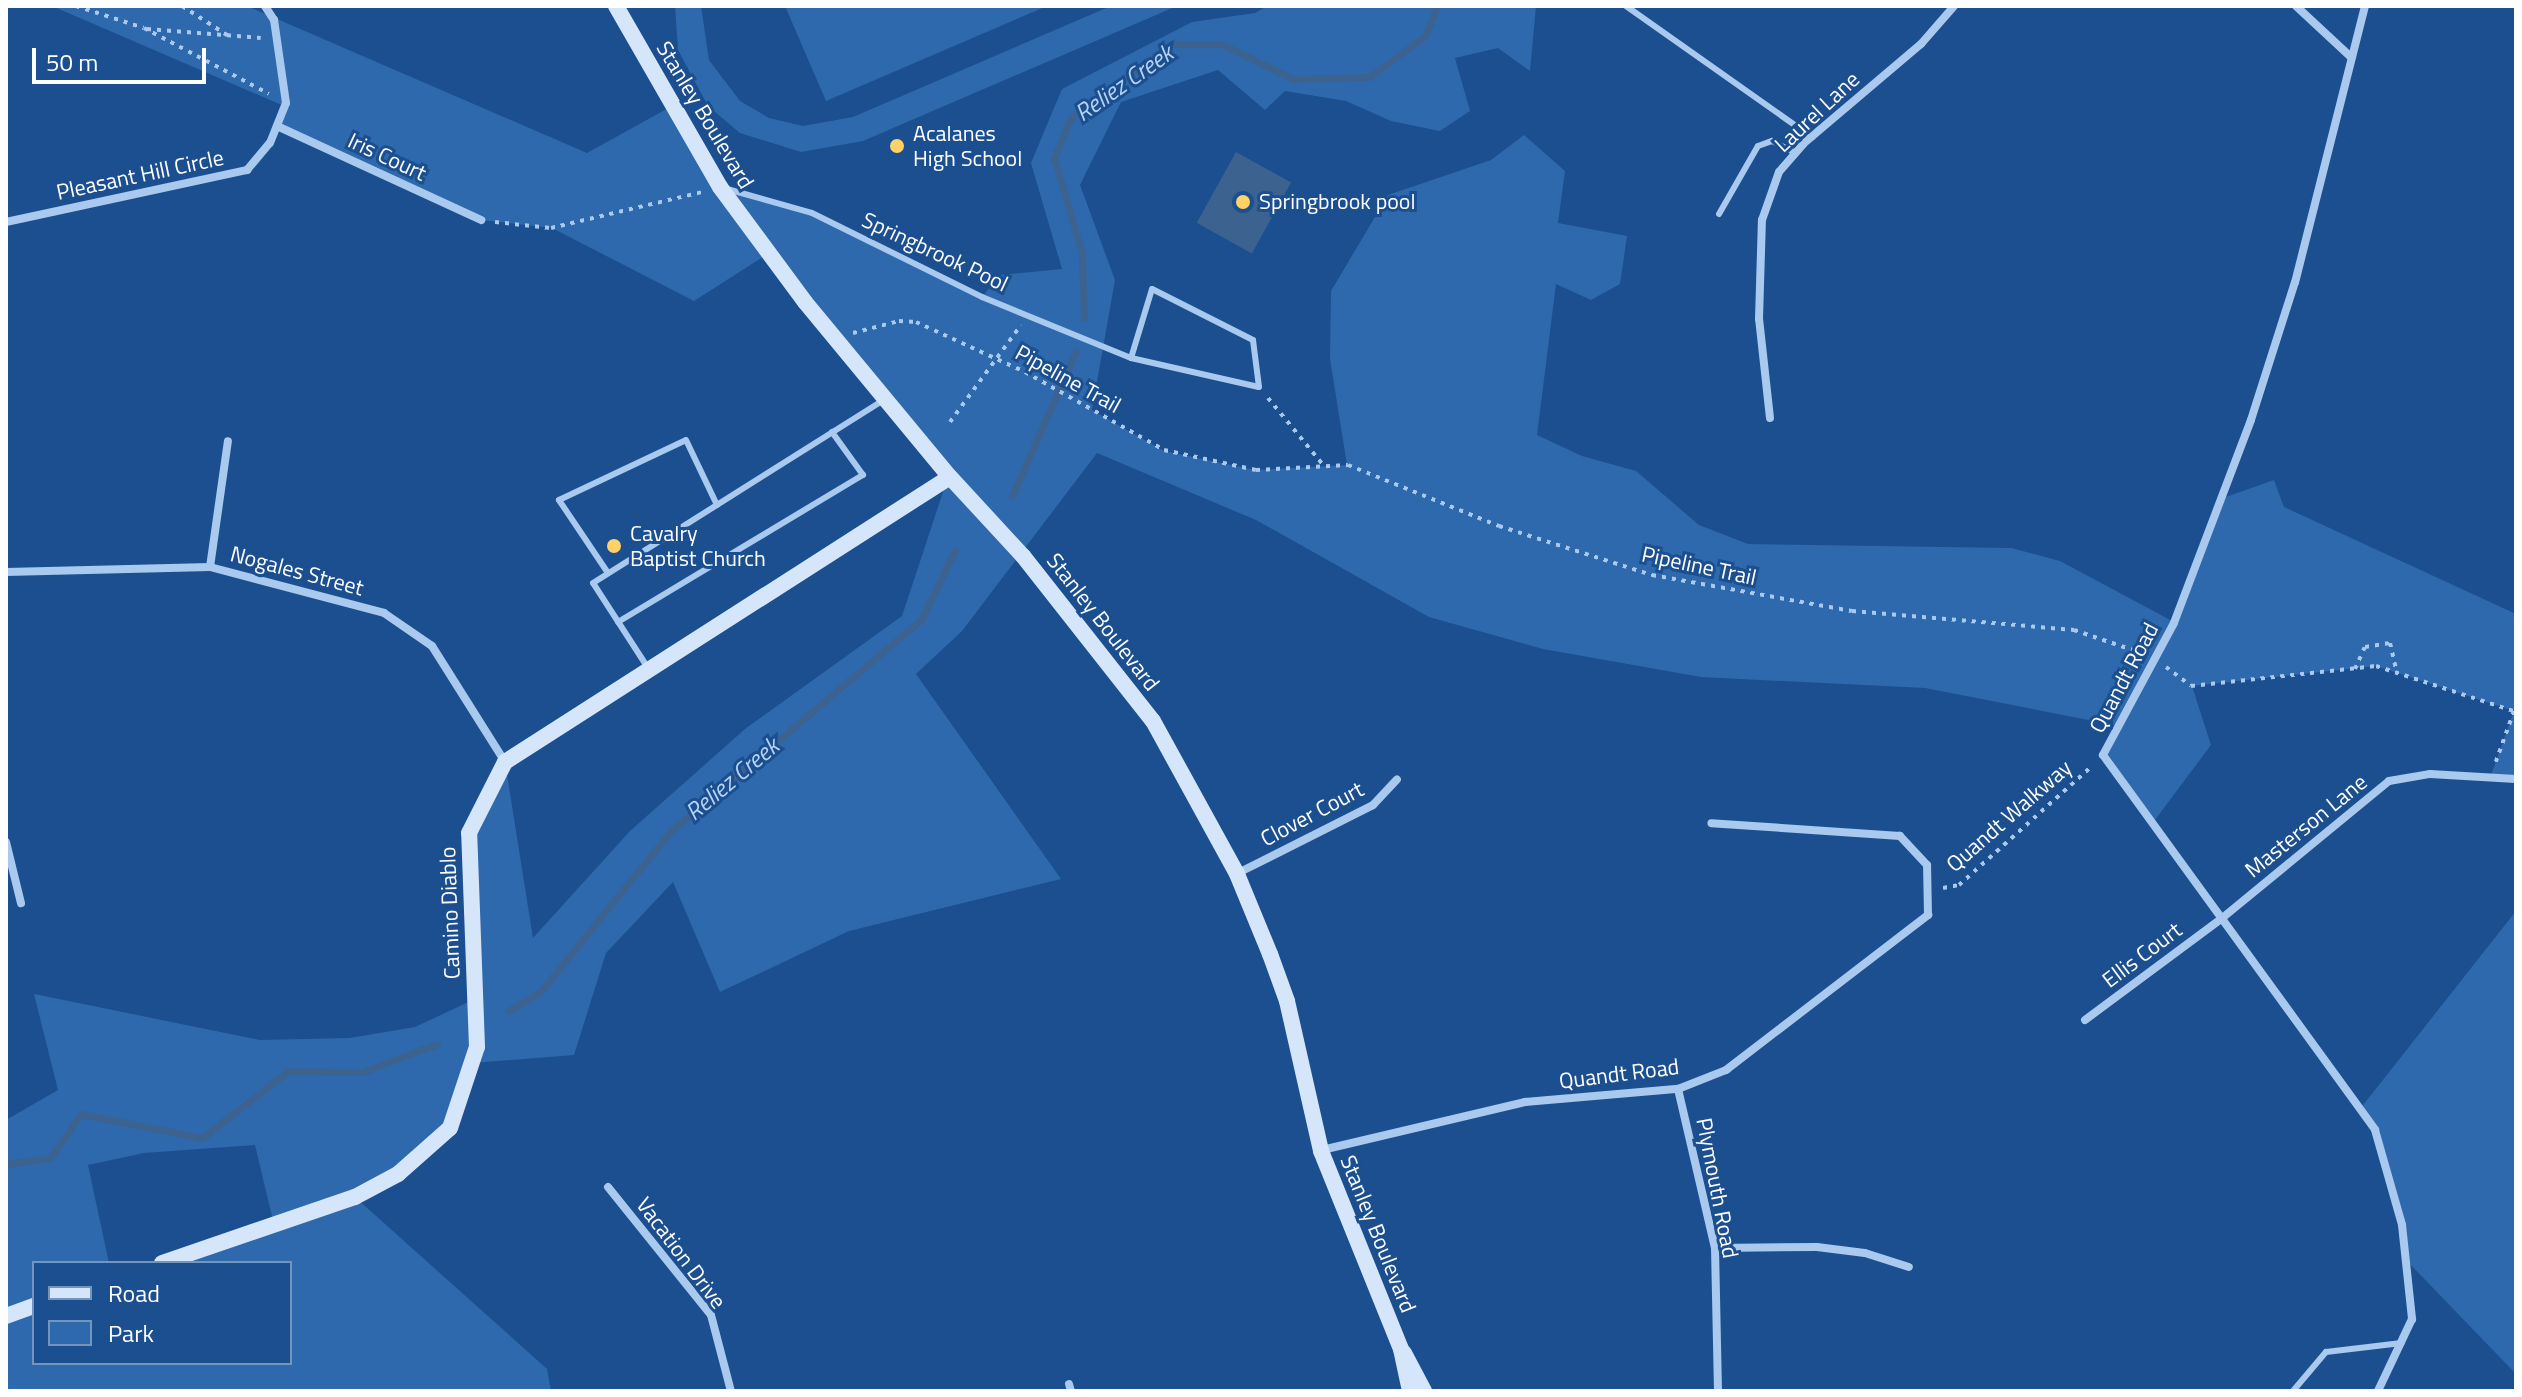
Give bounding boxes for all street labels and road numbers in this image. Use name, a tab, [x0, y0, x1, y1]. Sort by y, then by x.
street label: Stanley Boulevard	[651, 37, 759, 193]
street label: Laurel Lane	[1769, 66, 1865, 158]
street label: Iris Court	[344, 127, 430, 187]
street label: Pleasant Hill Circle	[54, 144, 226, 206]
street label: Springbrook Pool	[858, 207, 1012, 297]
street label: Pipeline Trail	[1011, 339, 1125, 419]
street label: Nogales Street	[228, 541, 366, 601]
street label: Pipeline Trail	[1639, 541, 1759, 591]
street label: Stanley Boulevard	[1041, 548, 1165, 696]
street label: Quandt Road	[2084, 618, 2164, 738]
street label: Quandt Walkway	[1941, 754, 2077, 878]
street label: Masterson Lane	[2240, 769, 2372, 883]
street label: Clover Court	[1256, 776, 1368, 852]
street label: Camino Diablo	[434, 846, 466, 980]
street label: Ellis Court	[2097, 917, 2187, 993]
street label: Quandt Road	[1557, 1054, 1681, 1094]
street label: Plymouth Road	[1690, 1116, 1744, 1260]
street label: Stanley Boulevard	[1334, 1152, 1422, 1316]
street label: Vacation Drive	[631, 1192, 731, 1314]

